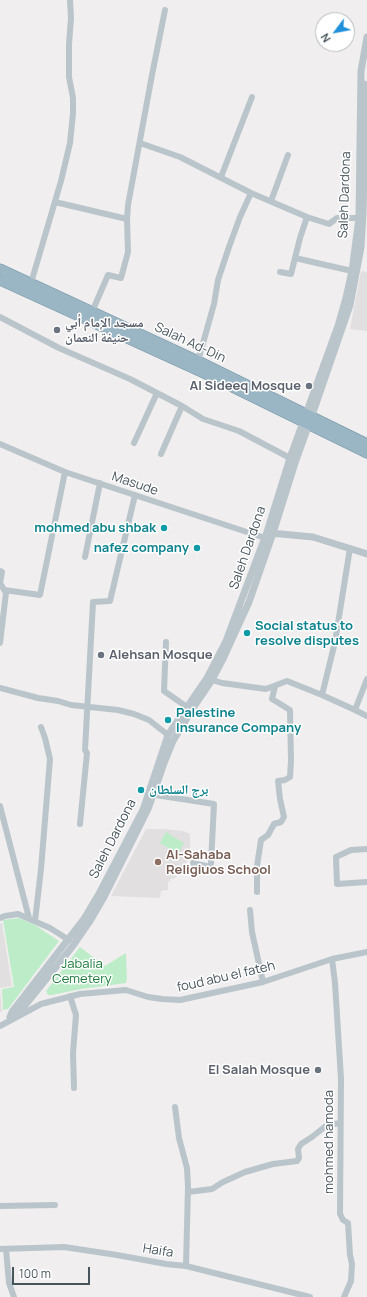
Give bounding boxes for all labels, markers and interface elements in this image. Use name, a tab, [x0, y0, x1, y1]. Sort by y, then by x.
north arrow	[315, 12, 355, 52]
text: N	[317, 31, 334, 45]
street label: Saleh Dardona	[336, 151, 354, 239]
place label: مسجد الإمام أبي حنيفة النعمان	[65, 315, 144, 346]
street label: Salah Ad-Din	[152, 320, 228, 366]
marker: مسجد الإمام أبي حنيفة النعمان	[52, 325, 62, 335]
place label: Al Sideeq Mosque	[190, 378, 301, 394]
marker: Al Sideeq Mosque	[304, 381, 314, 391]
street label: Masude	[110, 469, 160, 499]
street label: Saleh Dardona	[226, 504, 270, 592]
place label: mohmed abu shbak	[34, 520, 156, 536]
marker: mohmed abu shbak	[159, 523, 169, 533]
place label: nafez company	[94, 540, 189, 556]
marker: nafez company	[192, 543, 202, 553]
place label: Social status to resolve disputes	[255, 618, 359, 649]
marker: Social status to resolve disputes	[242, 628, 252, 638]
place label: Alehsan Mosque	[109, 647, 213, 663]
marker: Alehsan Mosque	[96, 650, 106, 660]
place label: Palestine Insurance Company	[176, 705, 301, 736]
marker: Palestine Insurance Company	[163, 715, 173, 725]
place label: برج السلطان	[149, 782, 208, 798]
marker: برج السلطان	[136, 785, 146, 795]
street label: Saleh Dardona	[86, 797, 140, 881]
place label: Al-Sahaba Religiuos School	[166, 847, 271, 878]
marker: Al-Sahaba Religiuos School	[153, 857, 163, 867]
park label: Jabalia Cemetery	[52, 956, 112, 987]
street label: foud abu el fateh	[175, 958, 277, 996]
place label: El Salah Mosque	[208, 1062, 310, 1078]
marker: El Salah Mosque	[313, 1065, 323, 1075]
street label: mohmed hamoda	[321, 1090, 337, 1194]
street label: Haifa	[142, 1241, 174, 1261]
scale bar	[14, 1259, 92, 1285]
text: 100 m	[19, 1265, 51, 1282]

